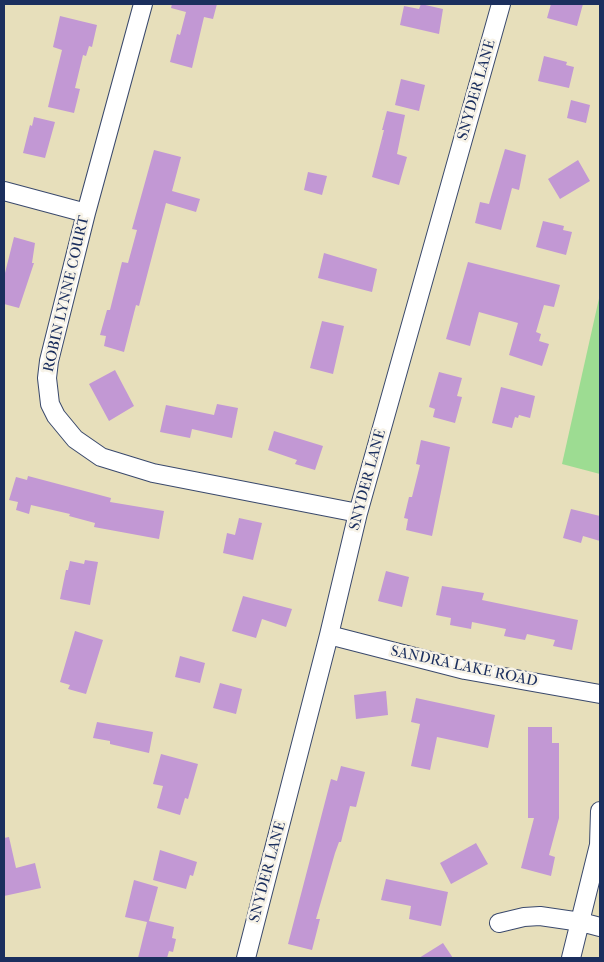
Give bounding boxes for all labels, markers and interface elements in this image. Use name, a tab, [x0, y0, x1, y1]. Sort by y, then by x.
street label: SNYDER LANE	[454, 38, 500, 142]
street label: ROBIN LYNNE COURT	[40, 214, 94, 374]
street label: SNYDER LANE	[346, 428, 390, 532]
street label: SANDRA LAKE ROAD	[389, 643, 539, 691]
street label: SNYDER LANE	[246, 820, 290, 924]

